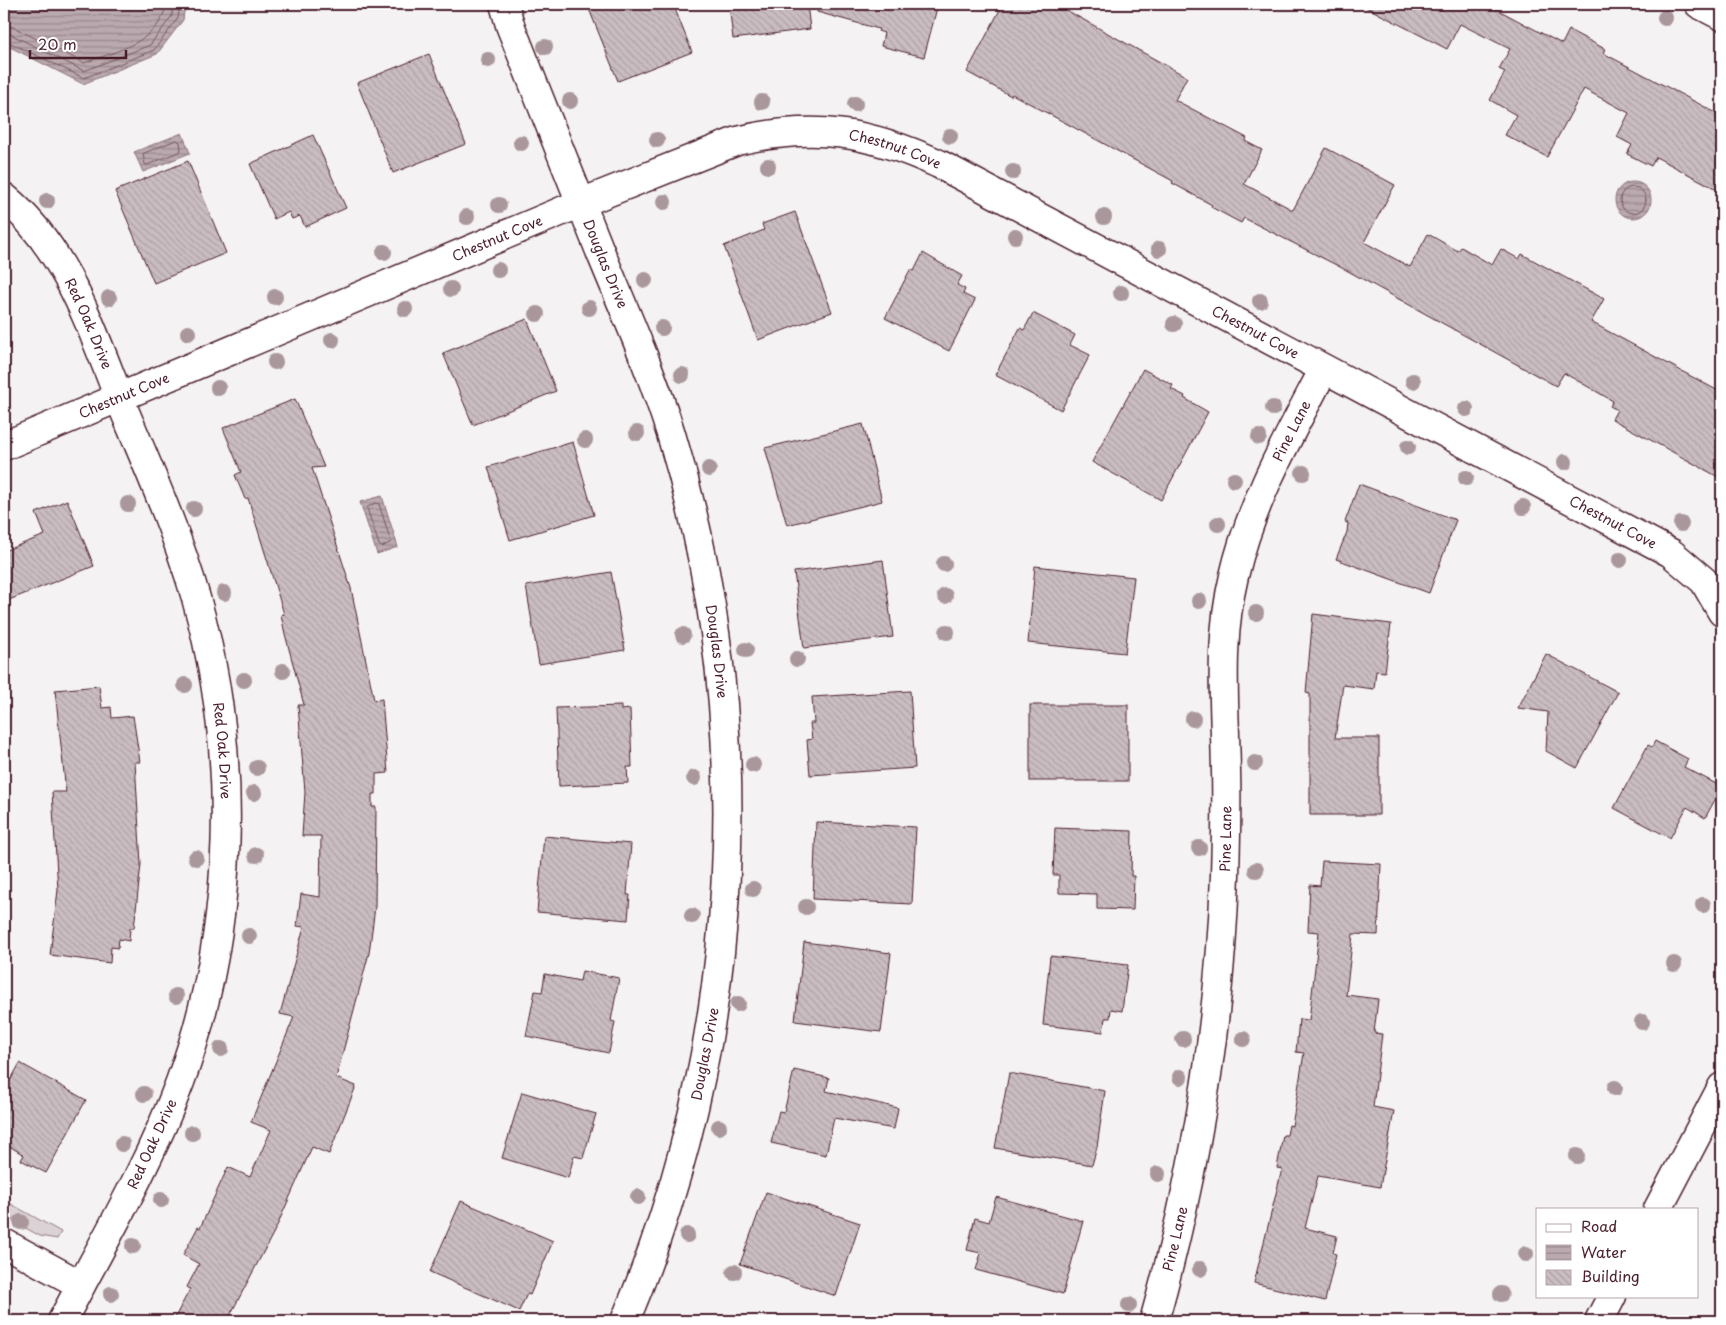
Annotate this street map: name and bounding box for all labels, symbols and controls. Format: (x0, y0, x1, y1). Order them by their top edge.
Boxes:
scale bar (30, 28, 126, 60)
text: 20 m (38, 32, 77, 55)
street label: Chestnut Cove (847, 124, 945, 174)
street label: Chestnut Cove (448, 210, 545, 266)
street label: Douglas Drive (578, 216, 634, 311)
street label: Red Oak Drive (60, 274, 118, 372)
street label: Chestnut Cove (1208, 300, 1303, 364)
street label: Chestnut Cove (75, 367, 172, 423)
street label: Pine Lane (1267, 396, 1316, 465)
street label: Chestnut Cove (1566, 490, 1661, 554)
street label: Douglas Drive (701, 603, 733, 699)
street label: Red Oak Drive (208, 701, 237, 799)
street label: Pine Lane (1214, 805, 1236, 872)
street label: Douglas Drive (685, 1006, 724, 1102)
street label: Red Oak Drive (121, 1095, 182, 1192)
street label: Pine Lane (1157, 1204, 1193, 1273)
legend (1536, 1208, 1698, 1298)
text: Road (1581, 1214, 1617, 1237)
text: Water (1581, 1240, 1626, 1263)
text: Building (1581, 1264, 1640, 1287)

